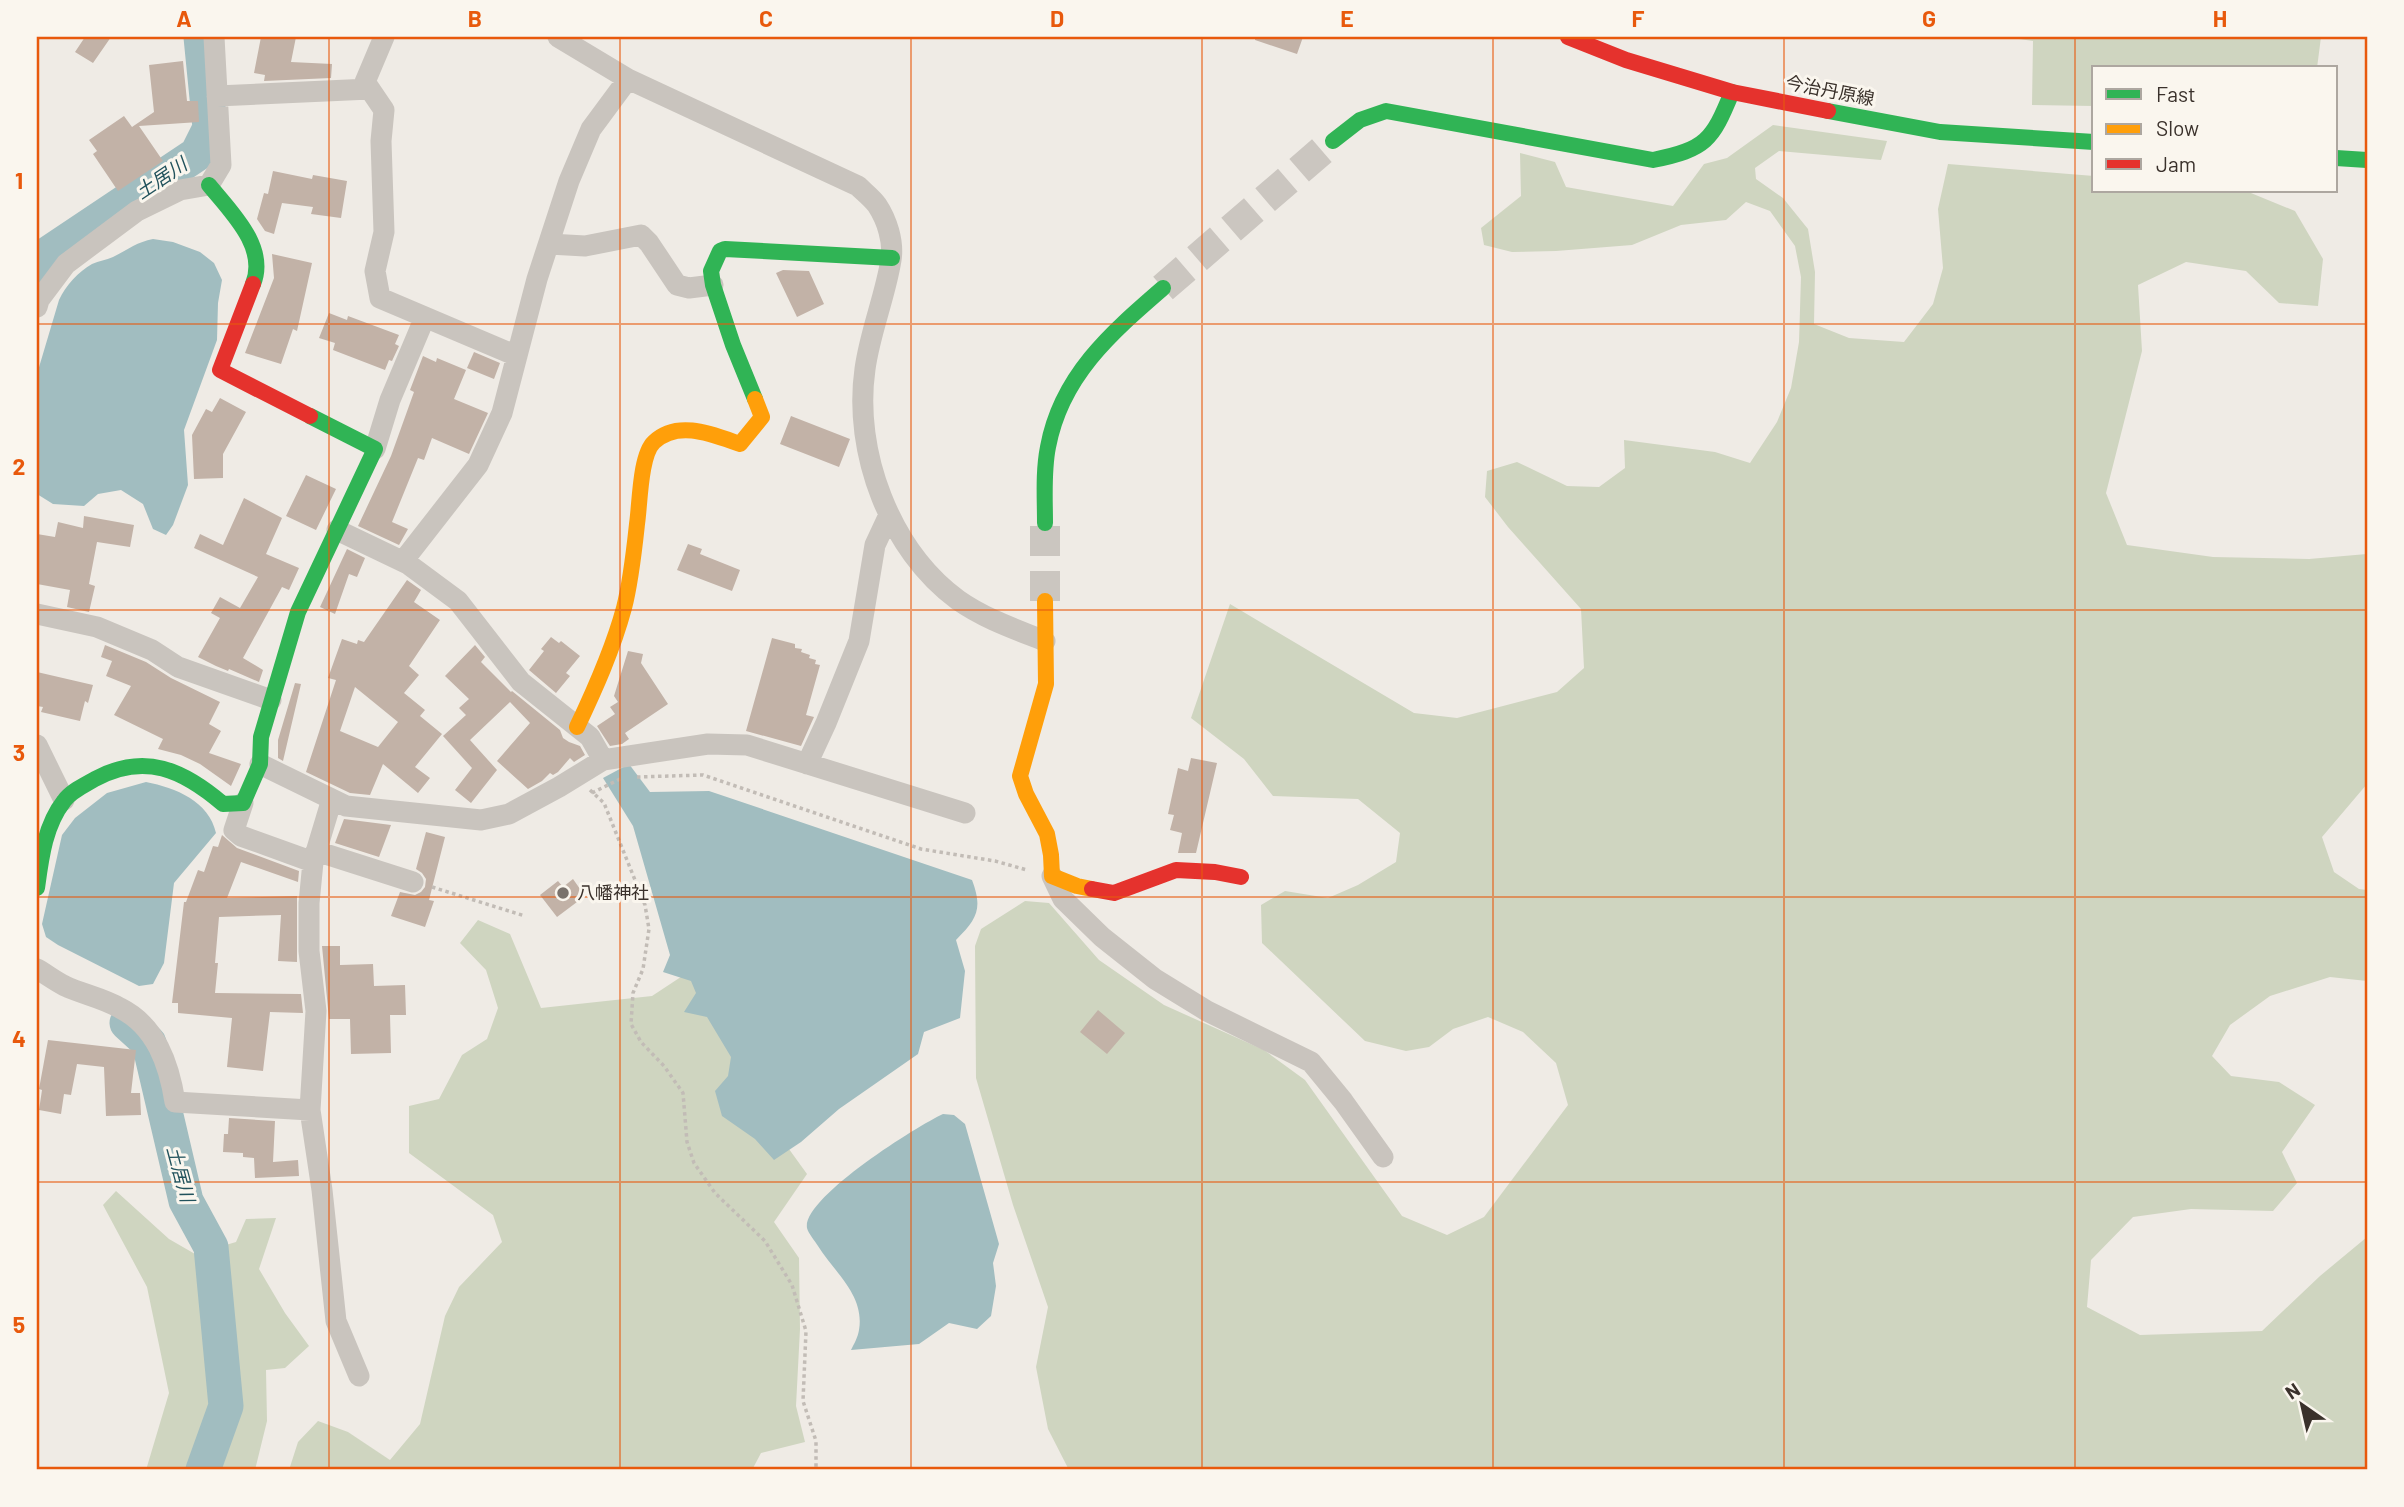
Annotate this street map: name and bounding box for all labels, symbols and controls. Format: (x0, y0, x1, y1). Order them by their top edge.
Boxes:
text: A (176, 4, 192, 32)
text: B (468, 4, 482, 32)
text: C (759, 4, 773, 32)
text: D (1050, 4, 1064, 32)
text: E (1340, 4, 1354, 32)
text: F (1632, 4, 1645, 32)
text: G (1922, 4, 1936, 32)
text: H (2213, 4, 2227, 32)
legend (2092, 66, 2338, 192)
street label: 今治丹原線 (1784, 71, 1876, 109)
text: Fast (2156, 81, 2196, 106)
text: Slow (2156, 115, 2199, 140)
water label: 土居川 (131, 151, 192, 203)
text: Jam (2156, 151, 2196, 176)
text: 1 (15, 166, 23, 194)
text: 2 (13, 452, 25, 480)
text: 3 (13, 738, 25, 766)
place label: 八幡神社 (577, 881, 649, 903)
marker: 八幡神社 (555, 885, 571, 901)
text: 4 (12, 1024, 26, 1052)
water label: 土居川 (163, 1143, 200, 1206)
text: 5 (13, 1310, 25, 1338)
north arrow (2268, 1370, 2338, 1440)
text: N (2281, 1377, 2304, 1404)

